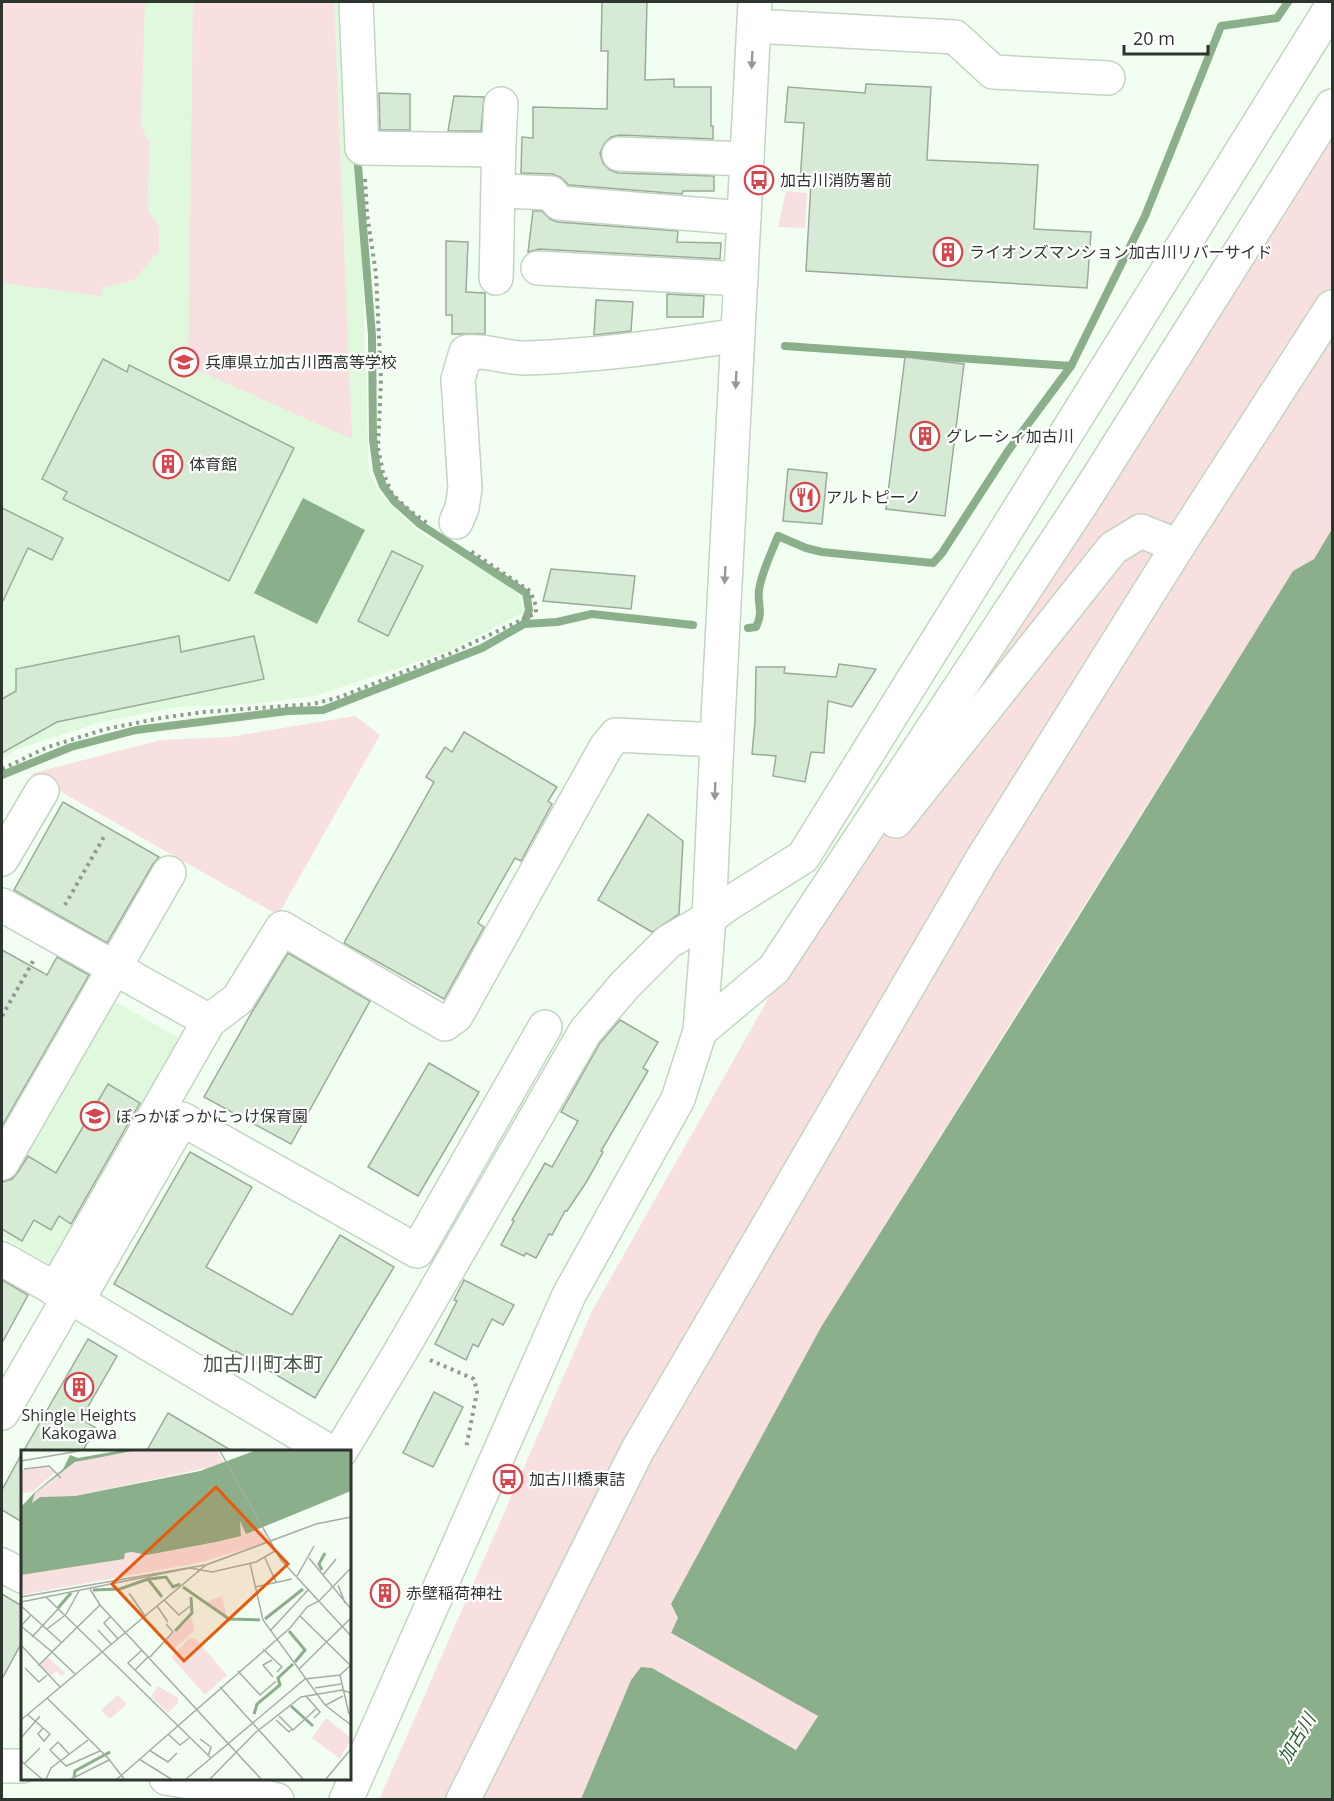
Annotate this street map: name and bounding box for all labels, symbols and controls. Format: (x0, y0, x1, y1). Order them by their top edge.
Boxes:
scale bar (1124, 18, 1208, 56)
text: 20 m (1133, 26, 1175, 50)
one-way arrow (748, 50, 757, 69)
bus stop icon: 加古川消防署前 (743, 164, 775, 196)
place label: 加古川消防署前 (780, 169, 892, 191)
building icon: ライオンズマンション加古川リバーサイド (932, 236, 964, 268)
place label: ライオンズマンション加古川リバーサイド (969, 241, 1272, 263)
school or university icon: 兵庫県立加古川西高等学校 (168, 346, 200, 378)
place label: 兵庫県立加古川西高等学校 (205, 351, 397, 373)
one-way arrow (731, 371, 740, 390)
building icon: グレーシィ加古川 (909, 420, 941, 452)
place label: グレーシィ加古川 (946, 425, 1074, 447)
building icon: 体育館 (152, 448, 184, 480)
place label: 体育館 (189, 453, 237, 475)
restaurant icon: アルトピーノ (789, 481, 821, 513)
place label: アルトピーノ (826, 486, 921, 508)
one-way arrow (721, 566, 730, 585)
one-way arrow (710, 781, 719, 800)
school or university icon: ぽっかぽっかにっけ保育園 (79, 1100, 111, 1132)
place label: ぽっかぽっかにっけ保育園 (116, 1105, 308, 1127)
district label: 加古川町本町 (203, 1350, 323, 1377)
building icon: Shingle Heights Kakogawa (63, 1371, 95, 1403)
place label: Shingle Heights Kakogawa (22, 1404, 136, 1444)
inset map (21, 1450, 351, 1780)
bus stop icon: 加古川橋東詰 (492, 1463, 524, 1495)
place label: 加古川橋東詰 (529, 1468, 625, 1490)
building icon: 赤壁稲荷神社 (369, 1577, 401, 1609)
place label: 赤壁稲荷神社 (406, 1582, 502, 1604)
water label: 加古川 (1272, 1707, 1321, 1767)

